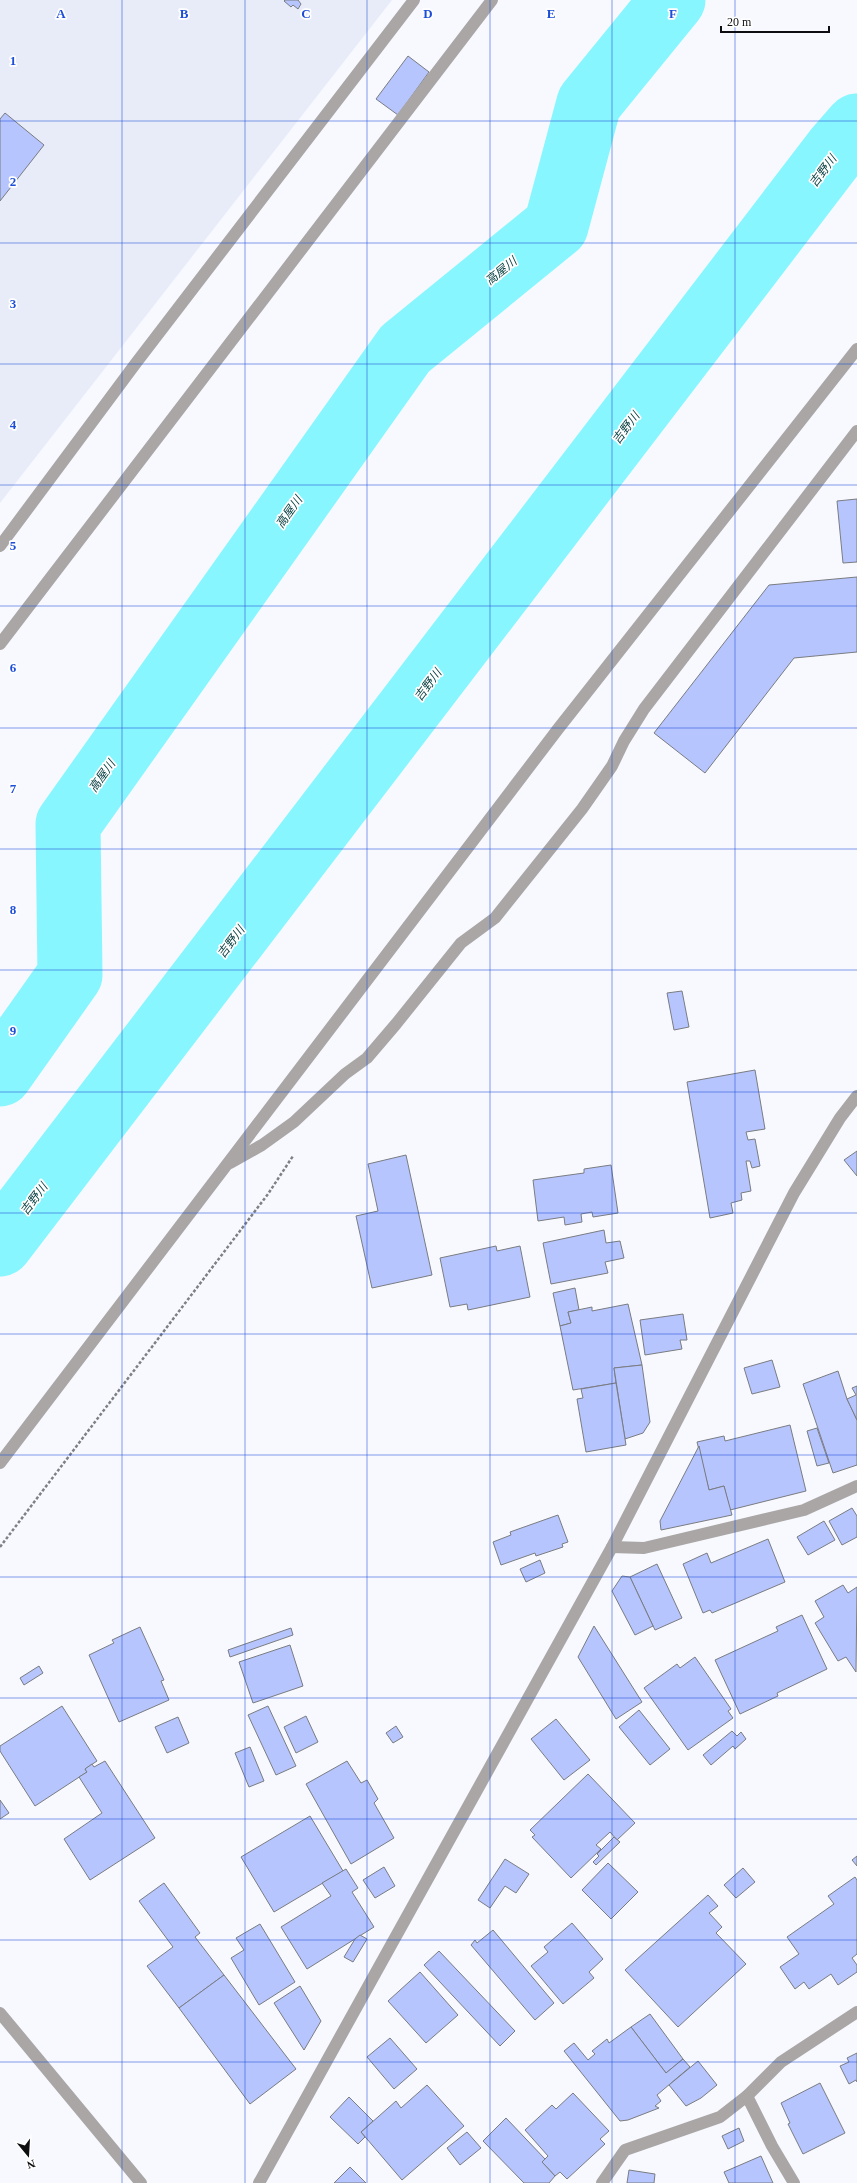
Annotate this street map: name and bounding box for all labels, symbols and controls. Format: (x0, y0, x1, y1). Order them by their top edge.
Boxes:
text: A (56, 6, 66, 21)
text: B (180, 6, 189, 21)
text: C (301, 6, 311, 21)
text: D (423, 6, 433, 21)
text: E (547, 6, 555, 21)
text: F (669, 6, 677, 21)
scale bar (721, 8, 829, 34)
text: 20 m (727, 15, 752, 29)
text: 1 (10, 53, 16, 68)
water label: 吉野川 (807, 151, 841, 190)
text: 2 (10, 174, 16, 189)
water label: 高屋川 (483, 253, 521, 288)
text: 3 (10, 296, 17, 311)
water label: 吉野川 (610, 408, 644, 447)
text: 4 (10, 417, 17, 432)
water label: 高屋川 (273, 492, 306, 531)
text: 5 (10, 538, 17, 553)
text: 6 (10, 660, 17, 675)
water label: 吉野川 (412, 665, 446, 704)
water label: 高屋川 (86, 756, 119, 795)
text: 7 (10, 781, 17, 796)
text: 8 (10, 902, 17, 917)
water label: 吉野川 (215, 922, 249, 961)
text: 9 (10, 1023, 17, 1038)
water label: 吉野川 (18, 1179, 52, 1218)
north arrow (8, 2135, 48, 2175)
text: N (25, 2158, 37, 2171)

